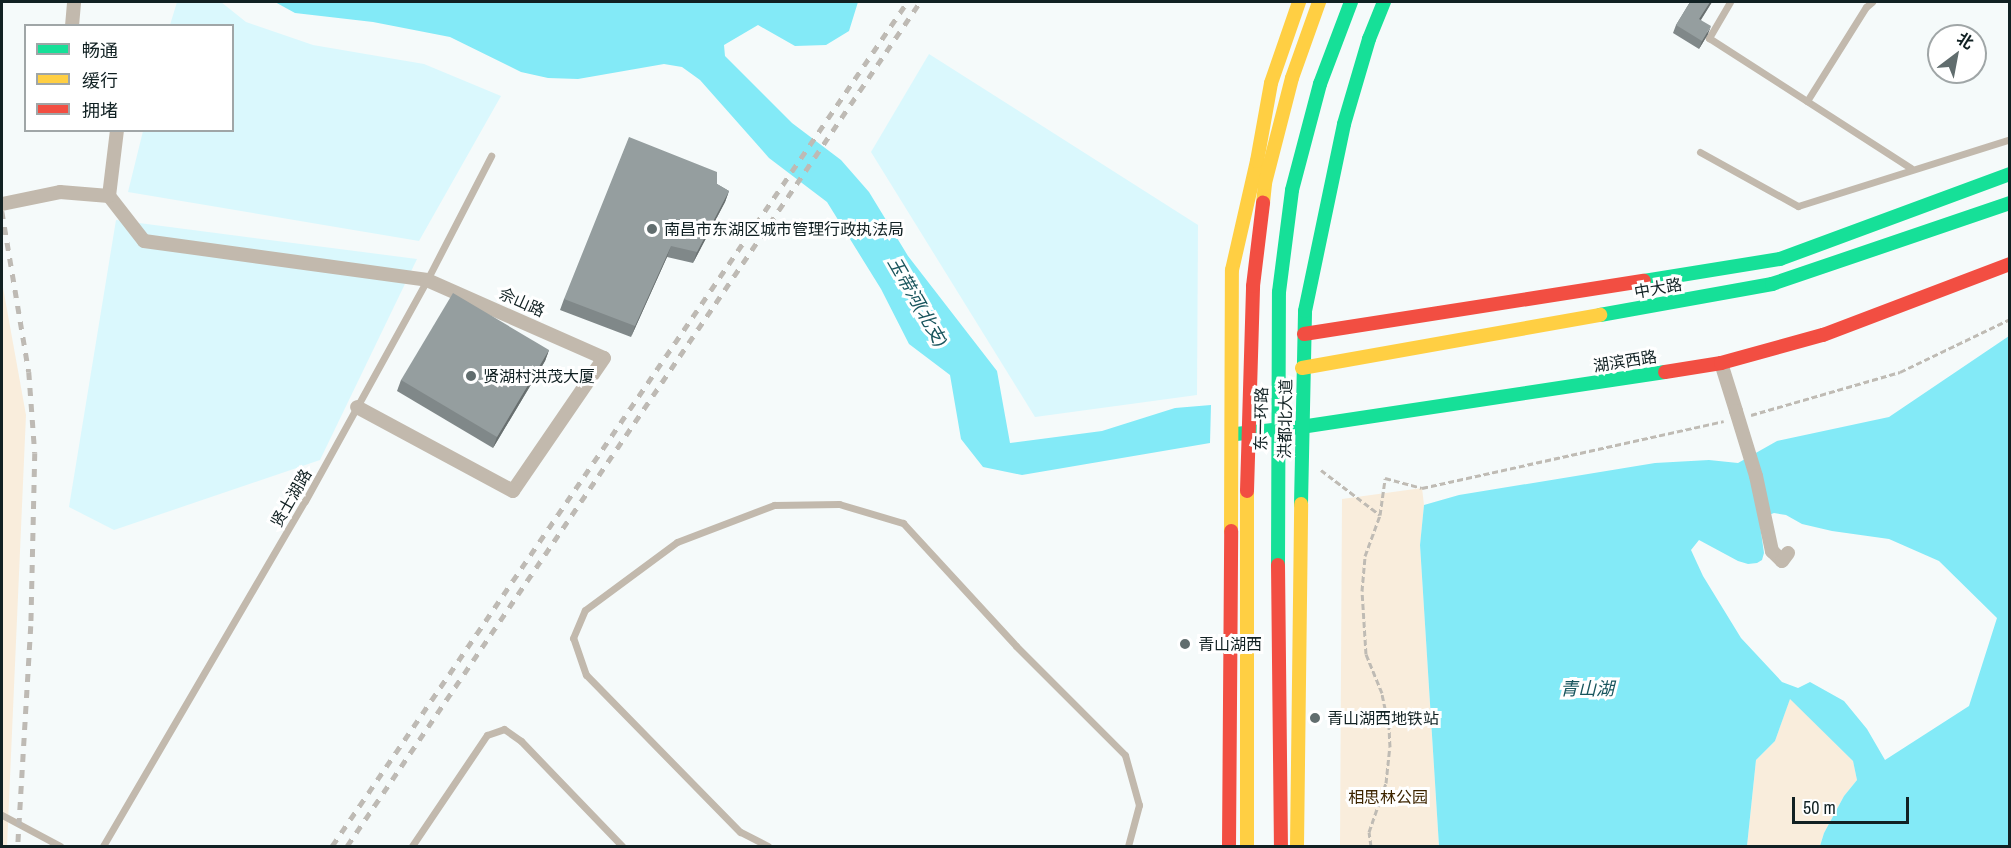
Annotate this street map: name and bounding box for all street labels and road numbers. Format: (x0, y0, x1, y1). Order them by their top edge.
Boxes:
street label: 中大路 (1633, 274, 1683, 302)
street label: 佘山路 (496, 283, 548, 321)
street label: 湖滨西路 (1592, 347, 1658, 375)
street label: 洪都北大道 (1275, 379, 1295, 459)
street label: 东一环路 (1251, 387, 1271, 451)
street label: 贤士湖路 (267, 465, 315, 531)

